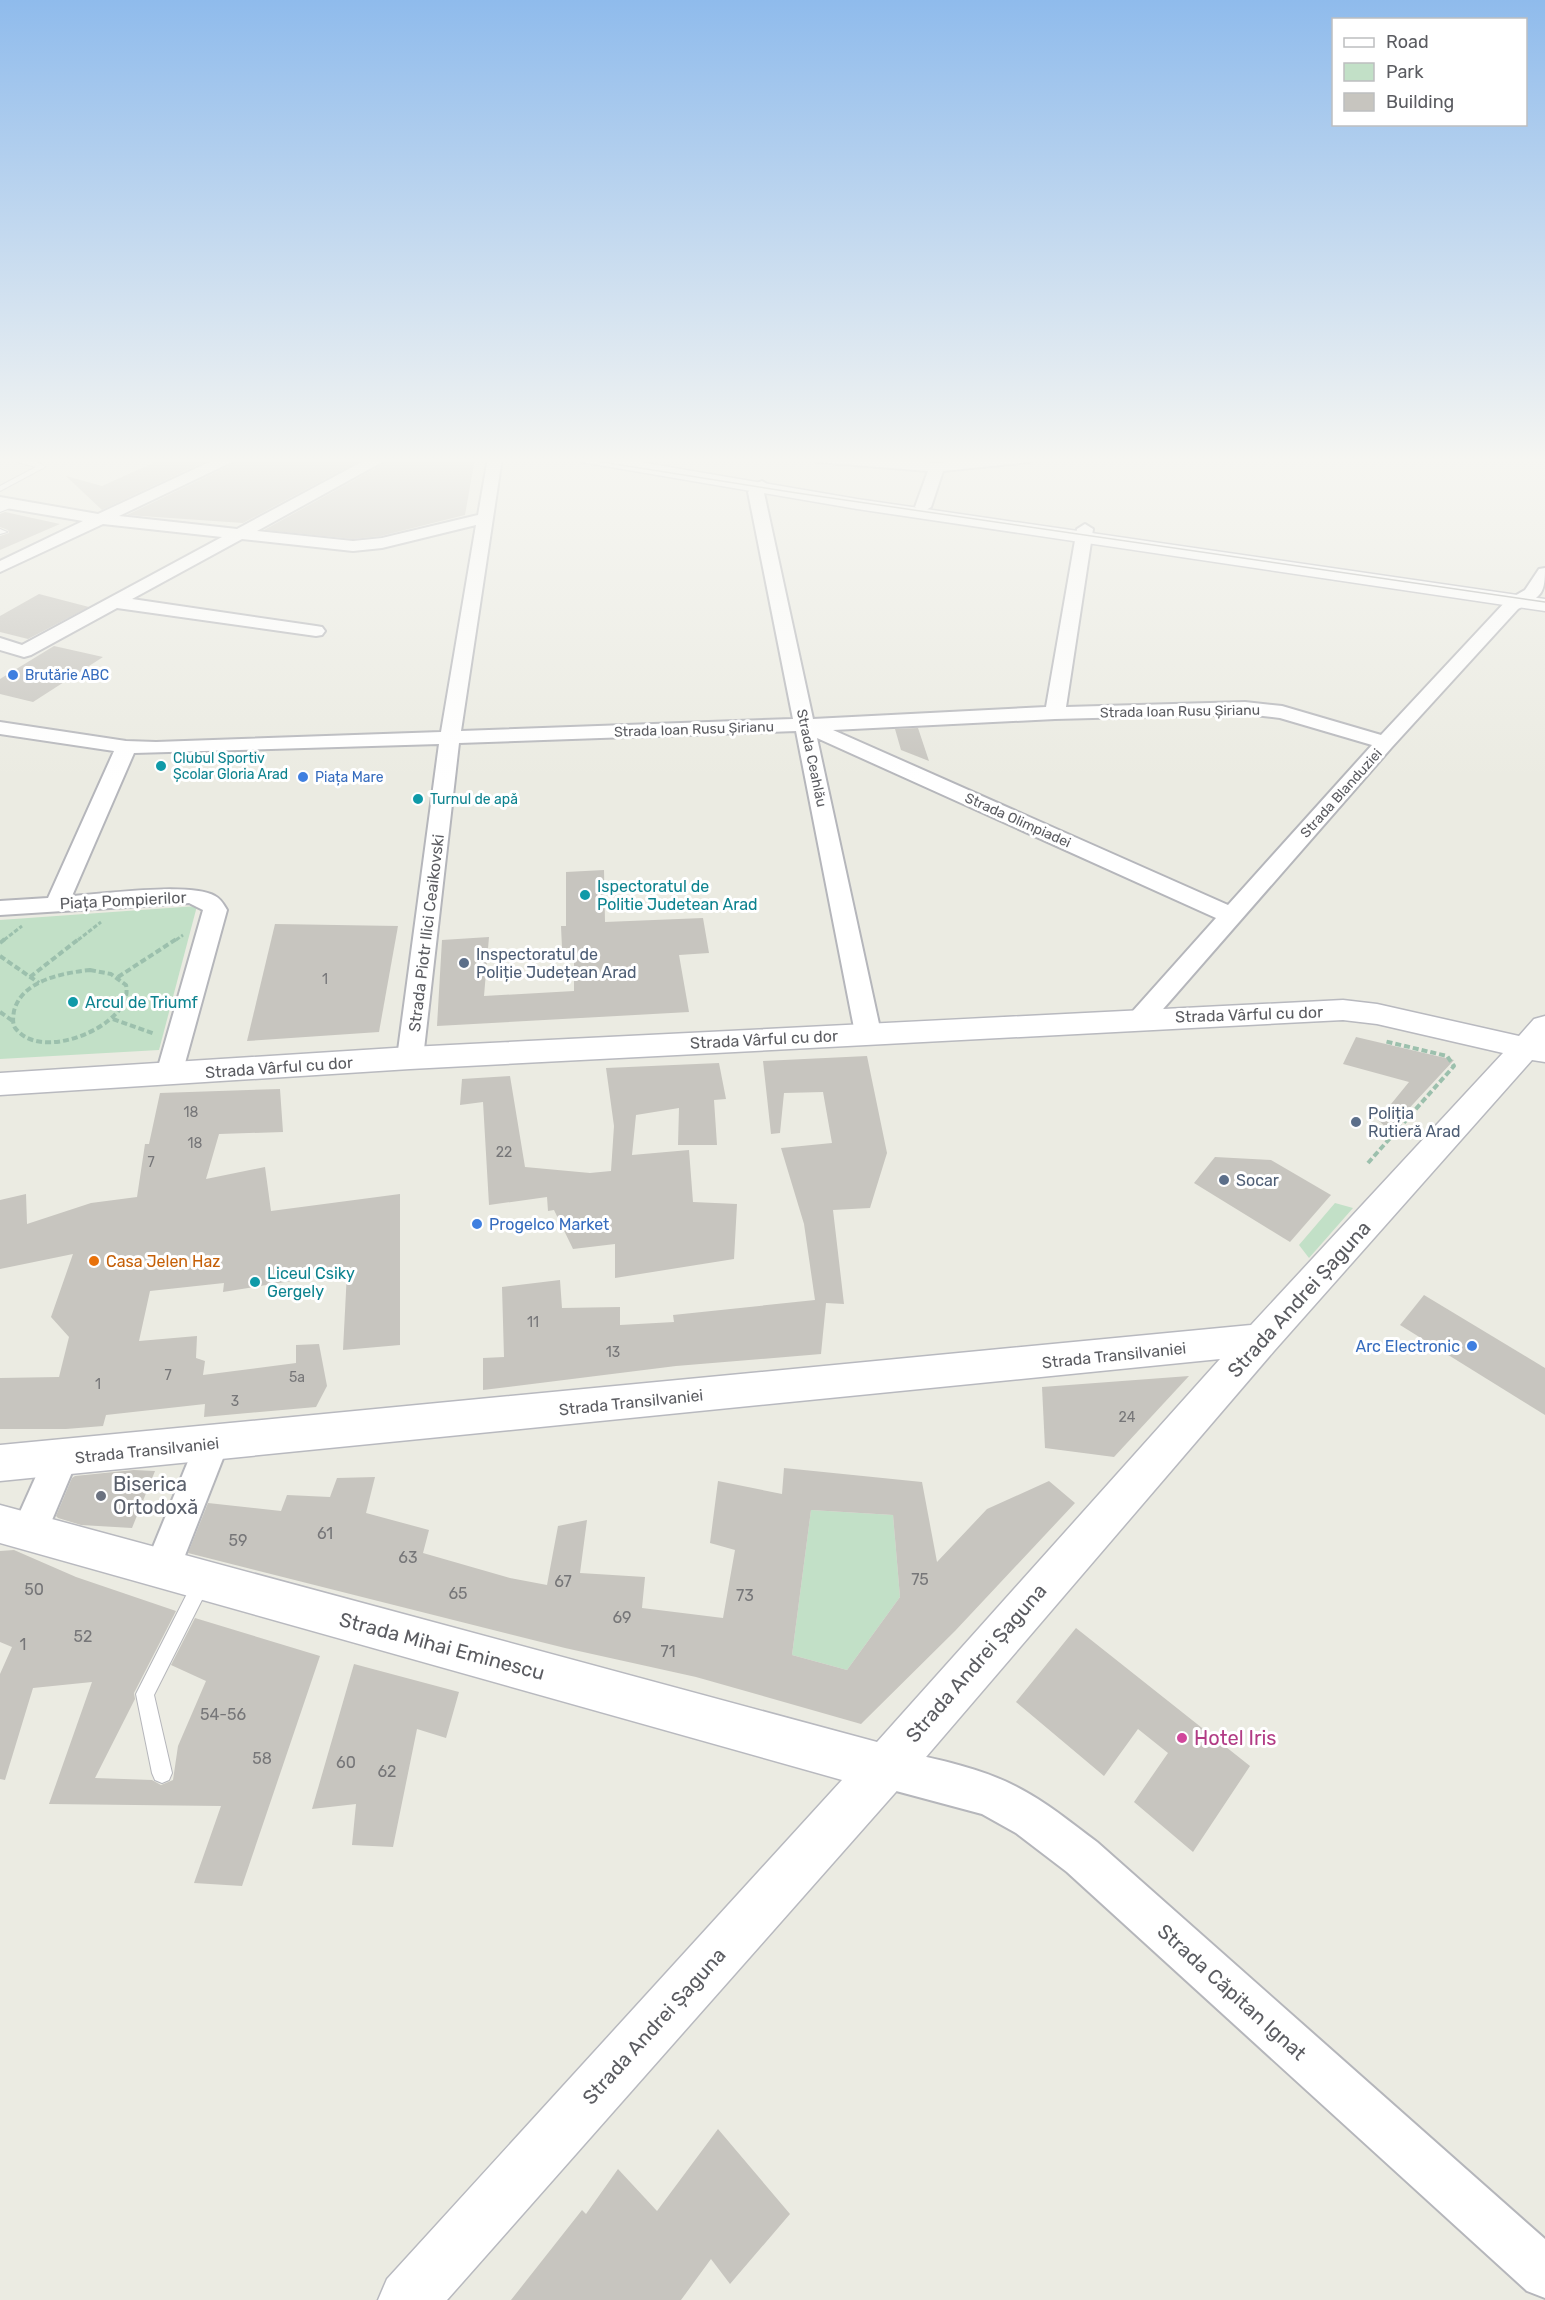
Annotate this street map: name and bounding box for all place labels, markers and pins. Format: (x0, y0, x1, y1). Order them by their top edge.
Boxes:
place label: Brutărie ABC (25, 667, 109, 684)
marker: Brutărie ABC (6, 668, 20, 682)
place label: Clubul Sportiv Școlar Gloria Arad (173, 750, 288, 783)
marker: Clubul Sportiv Școlar Gloria Arad (154, 759, 168, 773)
place label: Piața Mare (315, 769, 384, 786)
marker: Piața Mare (296, 770, 310, 784)
place label: Turnul de apă (430, 791, 518, 808)
marker: Turnul de apă (411, 792, 425, 806)
place label: Ispectoratul de Politie Judetean Arad (597, 877, 758, 914)
marker: Ispectoratul de Politie Judetean Arad (578, 888, 592, 902)
place label: Inspectoratul de Poliție Județean Arad (476, 945, 637, 982)
marker: Inspectoratul de Poliție Județean Arad (457, 956, 471, 970)
place label: Arcul de Triumf (85, 993, 199, 1012)
marker: Arcul de Triumf (66, 995, 80, 1009)
place label: Poliția Rutieră Arad (1368, 1104, 1461, 1141)
marker: Poliția Rutieră Arad (1349, 1115, 1363, 1129)
place label: Socar (1236, 1171, 1279, 1190)
marker: Socar (1217, 1173, 1231, 1187)
place label: Progelco Market (489, 1215, 609, 1234)
marker: Progelco Market (470, 1217, 484, 1231)
place label: Casa Jelen Haz (106, 1252, 220, 1271)
marker: Casa Jelen Haz (87, 1254, 101, 1268)
place label: Liceul Csiky Gergely (267, 1264, 355, 1301)
marker: Liceul Csiky Gergely (248, 1275, 262, 1289)
place label: Arc Electronic (1355, 1337, 1460, 1356)
marker: Arc Electronic (1465, 1339, 1479, 1353)
place label: Biserica Ortodoxă (113, 1472, 198, 1519)
marker: Biserica Ortodoxă (94, 1489, 108, 1503)
place label: Hotel Iris (1194, 1726, 1277, 1750)
marker: Hotel Iris (1175, 1731, 1189, 1745)

